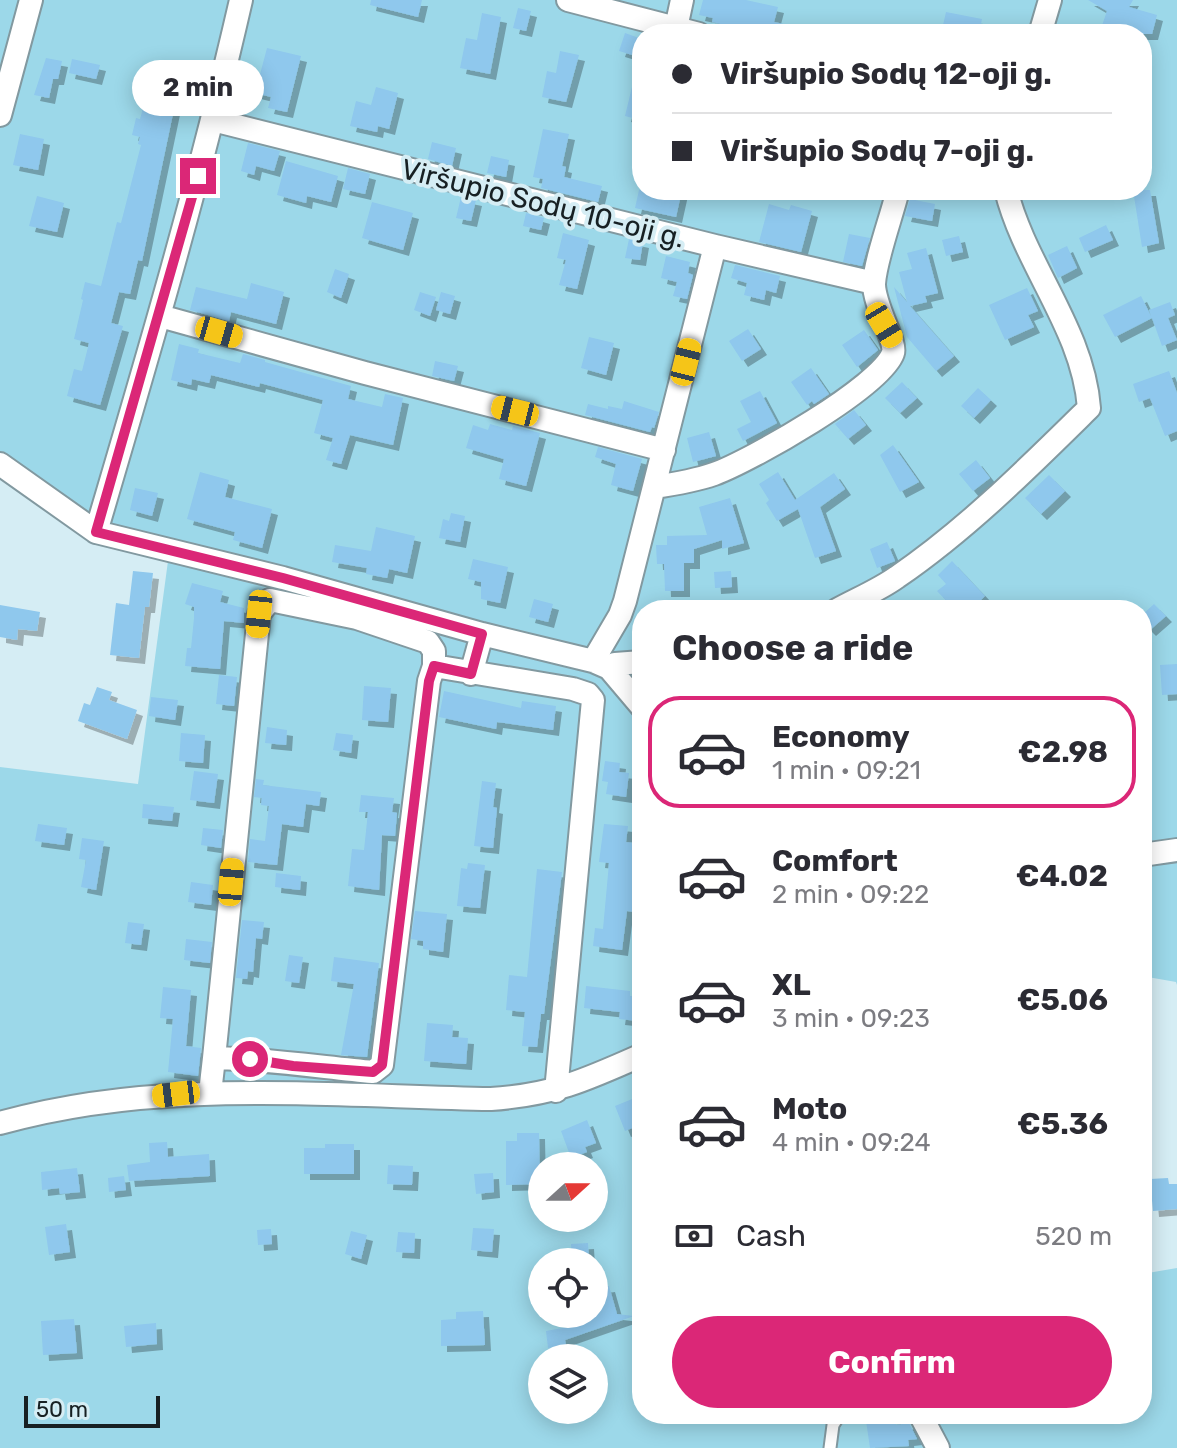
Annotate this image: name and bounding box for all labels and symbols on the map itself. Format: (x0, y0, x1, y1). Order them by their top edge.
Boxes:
callout: 2 min (132, 60, 264, 116)
street label: Viršupio Sodų 10-oji g. (398, 152, 688, 255)
route end (180, 158, 216, 194)
car (861, 298, 907, 352)
car (193, 314, 245, 350)
car (669, 336, 703, 388)
car (489, 394, 541, 428)
car (245, 589, 273, 639)
car (217, 857, 245, 907)
route start (232, 1041, 268, 1077)
car (151, 1079, 201, 1109)
north arrow (528, 1152, 608, 1232)
scale bar (24, 1392, 160, 1428)

